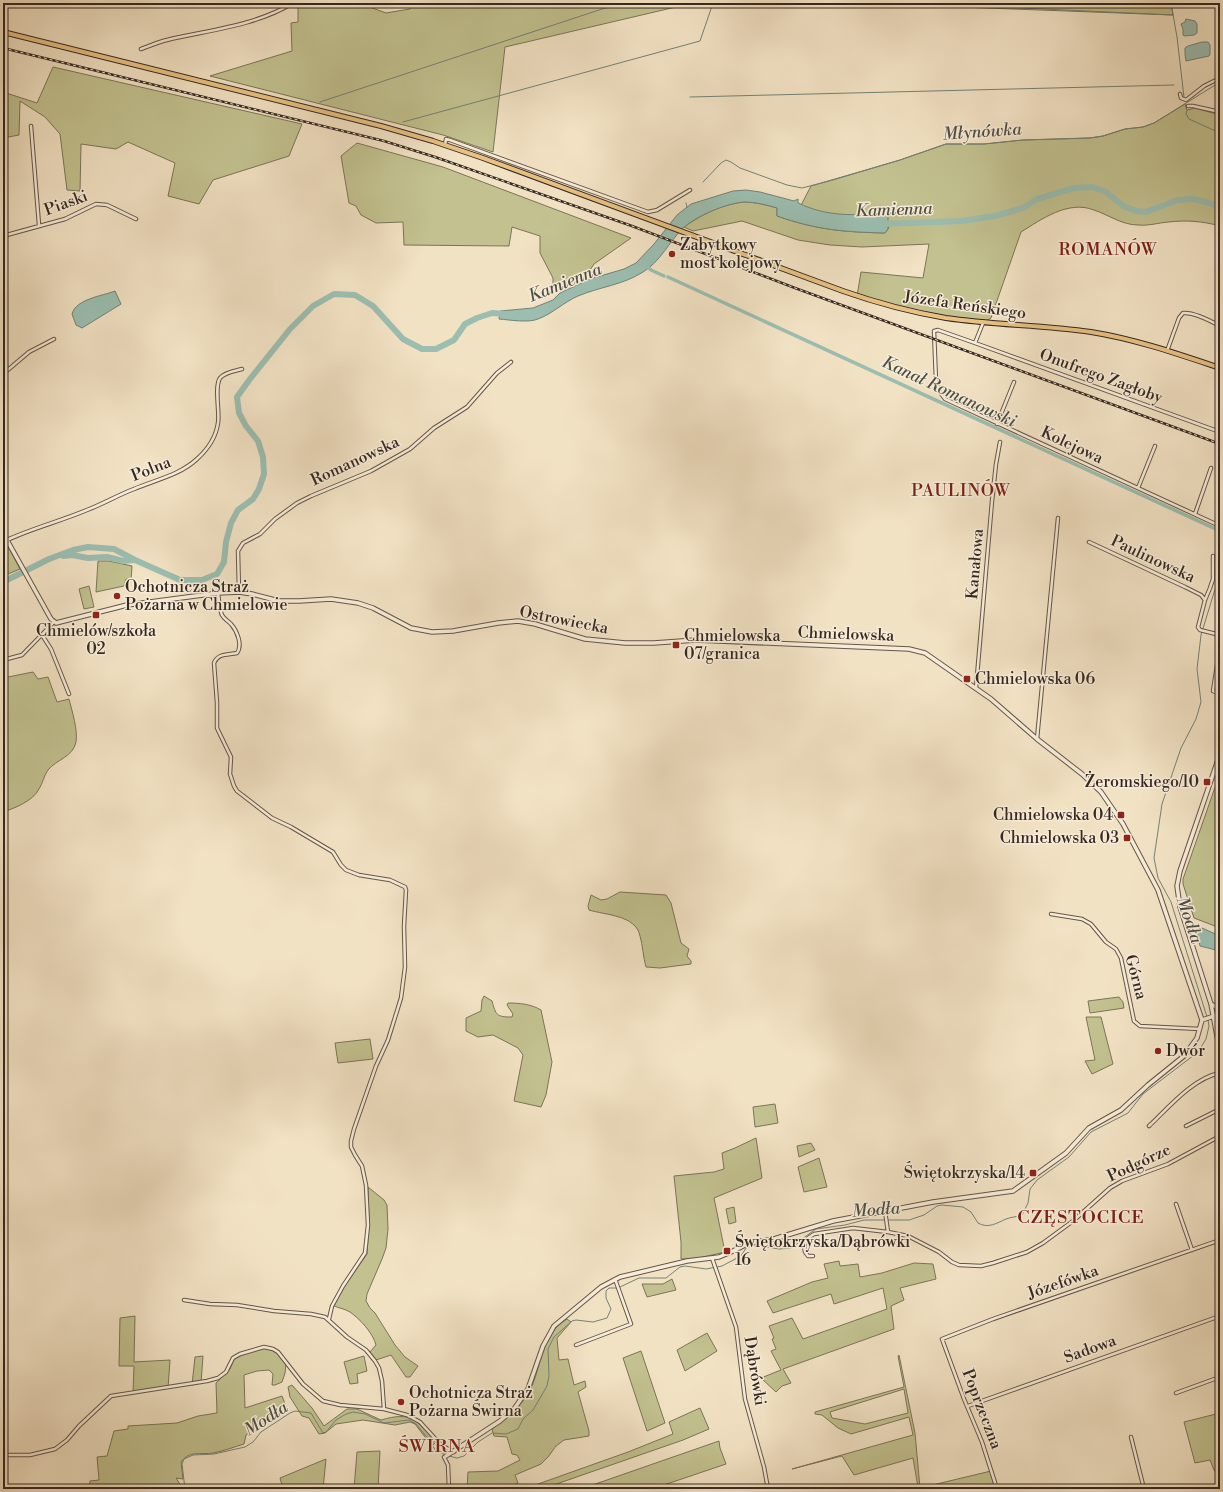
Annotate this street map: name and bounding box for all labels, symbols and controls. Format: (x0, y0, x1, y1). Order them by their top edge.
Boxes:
water label: Młynówka (942, 118, 1023, 146)
street label: Piaski (41, 186, 91, 220)
water label: Kamienna (855, 198, 934, 222)
place label: Zabytkowy most kolejowy (680, 235, 782, 273)
district label: ROMANÓW (1059, 238, 1157, 261)
marker: Zabytkowy most kolejowy (667, 249, 677, 259)
water label: Kamienna (525, 258, 605, 308)
street label: Józefa Reńskiego (902, 286, 1027, 323)
street label: Onufrego Zagłoby (1037, 344, 1166, 408)
water label: Kanał Romanowski (878, 351, 1020, 433)
street label: Kolejowa (1038, 422, 1107, 469)
street label: Romanowska (307, 431, 403, 490)
street label: Polna (128, 452, 175, 486)
district label: PAULINÓW (911, 479, 1011, 502)
street label: Kanałowa (962, 527, 988, 600)
street label: Paulinowska (1108, 531, 1199, 588)
place label: Ochotnicza Straż Pożarna w Chmielowie (125, 577, 288, 615)
marker: Ochotnicza Straż Pożarna w Chmielowie (112, 591, 122, 601)
street label: Ostrowiecka (518, 602, 611, 639)
marker: Chmielów/szkoła 02 (91, 610, 101, 620)
place label: Chmielów/szkoła 02 (36, 621, 157, 659)
street label: Chmielowska (797, 622, 896, 646)
place label: Chmielowska 07/granica (684, 626, 781, 664)
marker: Chmielowska 07/granica (671, 640, 681, 650)
place label: Chmielowska 06 (975, 669, 1095, 689)
marker: Chmielowska 06 (962, 674, 972, 684)
place label: Żeromskiego/10 (1085, 770, 1199, 792)
marker: Żeromskiego/10 (1202, 777, 1212, 787)
place label: Chmielowska 04 (993, 805, 1113, 825)
marker: Chmielowska 04 (1116, 810, 1126, 820)
place label: Chmielowska 03 (1000, 828, 1119, 848)
marker: Chmielowska 03 (1122, 833, 1132, 843)
water label: Modła (1171, 894, 1207, 947)
street label: Górna (1120, 952, 1152, 1002)
place label: Dwór (1166, 1041, 1205, 1061)
marker: Dwór (1153, 1046, 1163, 1056)
street label: Podgórze (1104, 1140, 1174, 1186)
place label: Świętokrzyska/14 (904, 1161, 1025, 1183)
marker: Świętokrzyska/14 (1028, 1168, 1038, 1178)
water label: Modła (851, 1197, 901, 1223)
district label: CZĘSTOCICE (1017, 1206, 1145, 1229)
place label: Świętokrzyska/Dąbrówki 16 (735, 1230, 910, 1270)
marker: Świętokrzyska/Dąbrówki 16 (722, 1246, 732, 1256)
street label: Józefówka (1024, 1260, 1102, 1304)
street label: Sadowa (1061, 1330, 1120, 1368)
street label: Dąbrówki (740, 1335, 770, 1407)
street label: Poprzeczna (958, 1366, 1007, 1453)
place label: Ochotnicza Straż Pożarna Świrna (409, 1383, 533, 1421)
water label: Modła (240, 1396, 293, 1441)
marker: Ochotnicza Straż Pożarna Świrna (396, 1397, 406, 1407)
district label: ŚWIRNA (398, 1435, 476, 1458)

